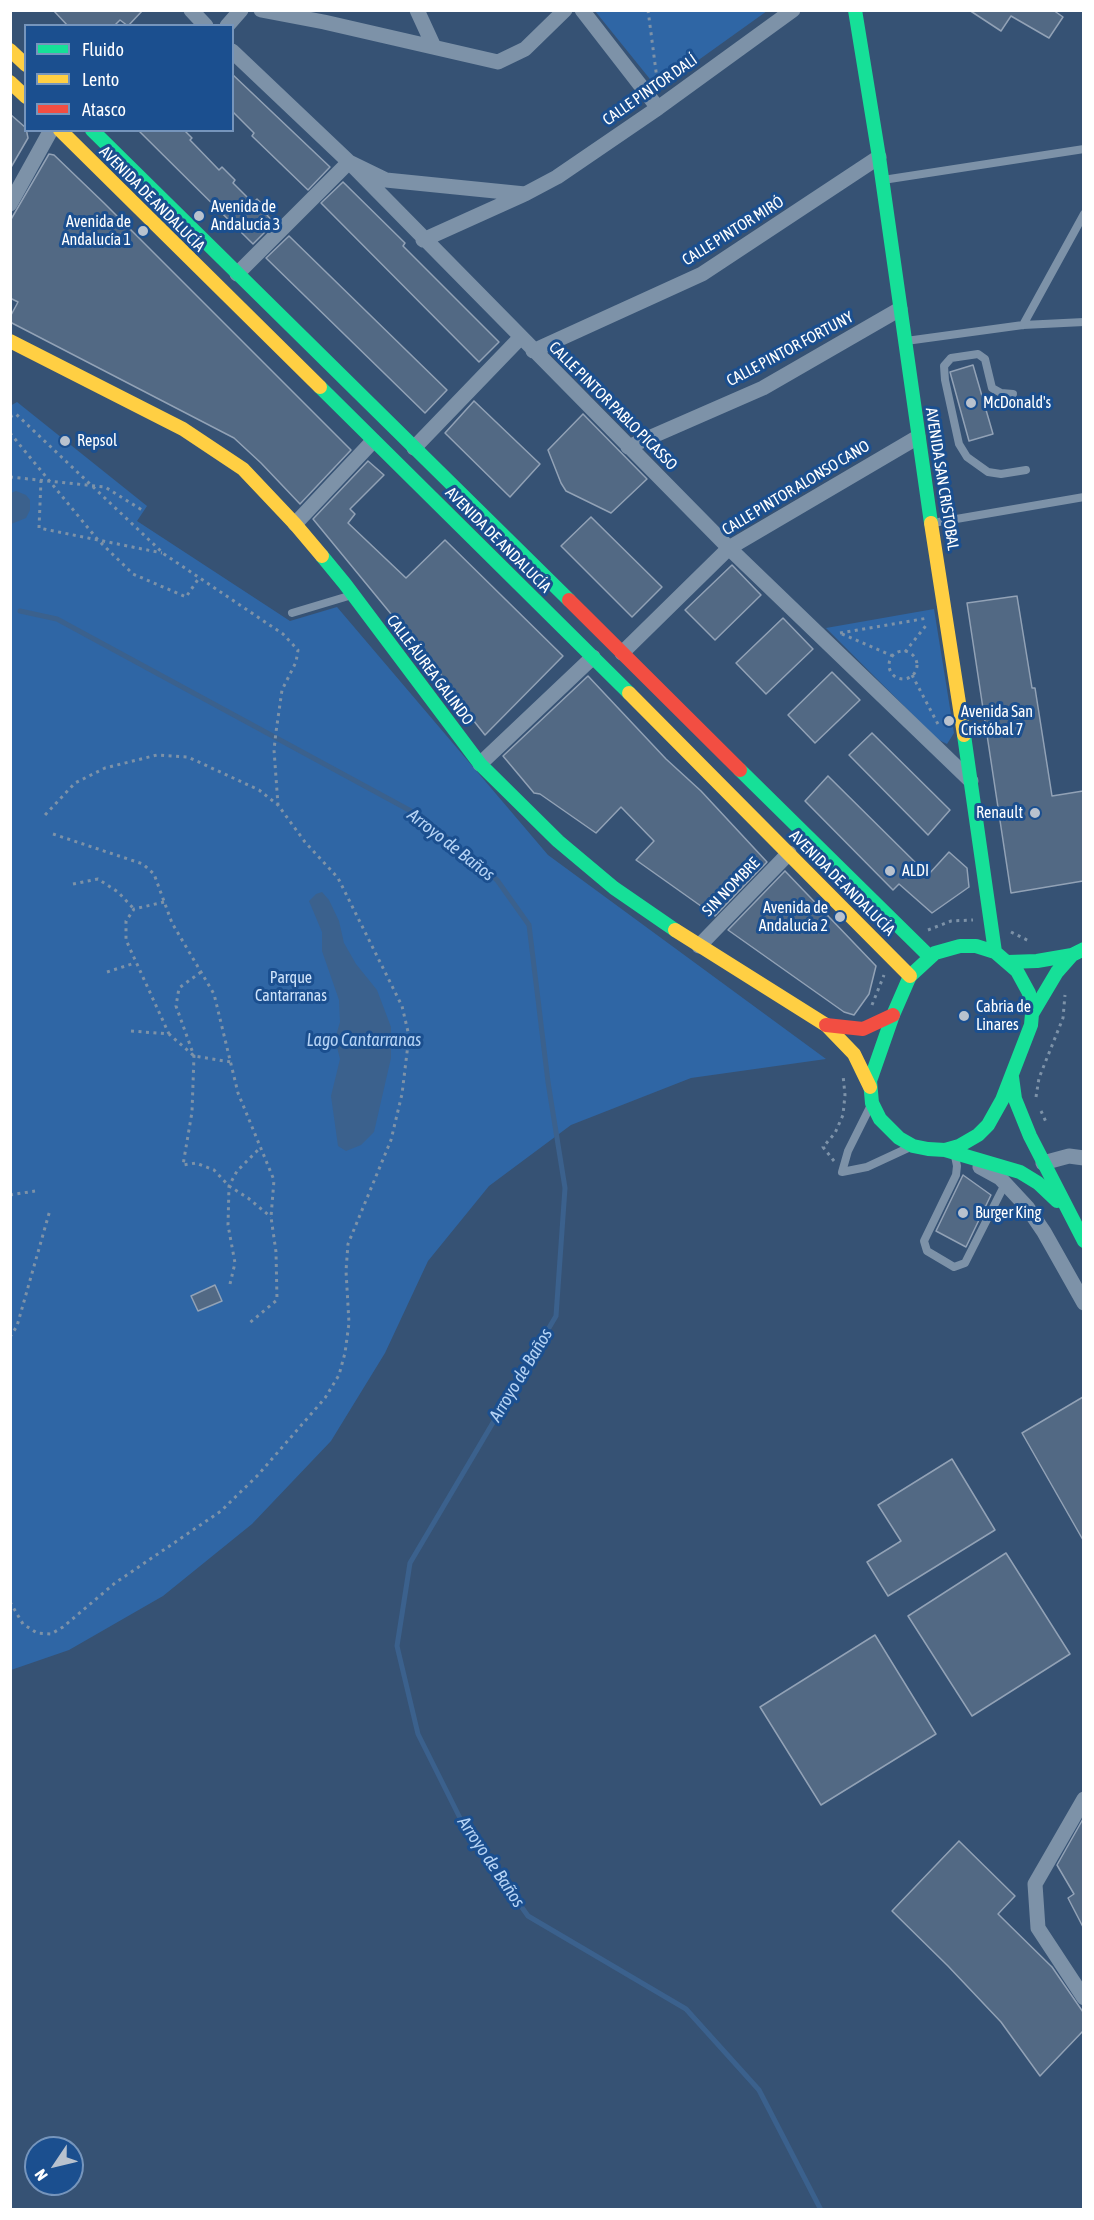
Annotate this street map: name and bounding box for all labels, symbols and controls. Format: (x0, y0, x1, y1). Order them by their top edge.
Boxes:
legend (24, 24, 234, 132)
text: Fluido (82, 39, 124, 60)
street label: CALLE PINTOR DALÍ (599, 50, 701, 130)
text: Lento (82, 69, 119, 90)
text: Atasco (82, 99, 126, 120)
street label: AVENIDA DE ANDALUCÍA (95, 142, 209, 256)
street label: CALLE PINTOR MIRÓ (679, 192, 787, 270)
place label: Avenida de Andalucía 3 (211, 197, 280, 235)
marker: Avenida de Andalucía 3 (192, 209, 206, 223)
place label: Avenida de Andalucía 1 (62, 212, 131, 250)
marker: Avenida de Andalucía 1 (136, 224, 150, 238)
street label: CALLE PINTOR FORTUNY (723, 307, 857, 391)
street label: CALLE PINTOR PABLO PICASSO (545, 338, 681, 474)
place label: McDonald's (983, 393, 1051, 413)
marker: McDonald's (964, 396, 978, 410)
street label: AVENIDA SAN CRISTOBAL (921, 406, 963, 552)
place label: Repsol (77, 431, 117, 451)
marker: Repsol (58, 434, 72, 448)
street label: CALLE PINTOR ALONSO CANO (719, 436, 873, 540)
street label: AVENIDA DE ANDALUCÍA (441, 483, 555, 597)
street label: CALLE ÁUREA GALINDO (382, 611, 478, 729)
place label: Avenida San Cristóbal 7 (961, 702, 1033, 740)
marker: Avenida San Cristóbal 7 (942, 714, 956, 728)
place label: Renault (976, 803, 1023, 823)
water label: Arroyo de Baños (403, 804, 499, 886)
marker: Renault (1028, 806, 1042, 820)
street label: AVENIDA DE ANDALUCÍA (785, 826, 899, 940)
street label: SIN NOMBRE (698, 854, 764, 920)
place label: ALDI (902, 861, 929, 881)
marker: ALDI (883, 864, 897, 878)
place label: Avenida de Andalucía 2 (759, 898, 828, 936)
marker: Avenida de Andalucía 2 (833, 910, 847, 924)
park label: Parque Cantarranas (255, 968, 327, 1006)
place label: Cabria de Linares (976, 997, 1031, 1035)
marker: Cabria de Linares (957, 1009, 971, 1023)
water label: Lago Cantarranas (307, 1029, 421, 1051)
place label: Burger King (975, 1203, 1041, 1223)
marker: Burger King (956, 1206, 970, 1220)
water label: Arroyo de Baños (485, 1324, 557, 1426)
water label: Arroyo de Baños (453, 1812, 529, 1912)
north arrow (24, 2136, 84, 2196)
text: N (31, 2166, 51, 2184)

